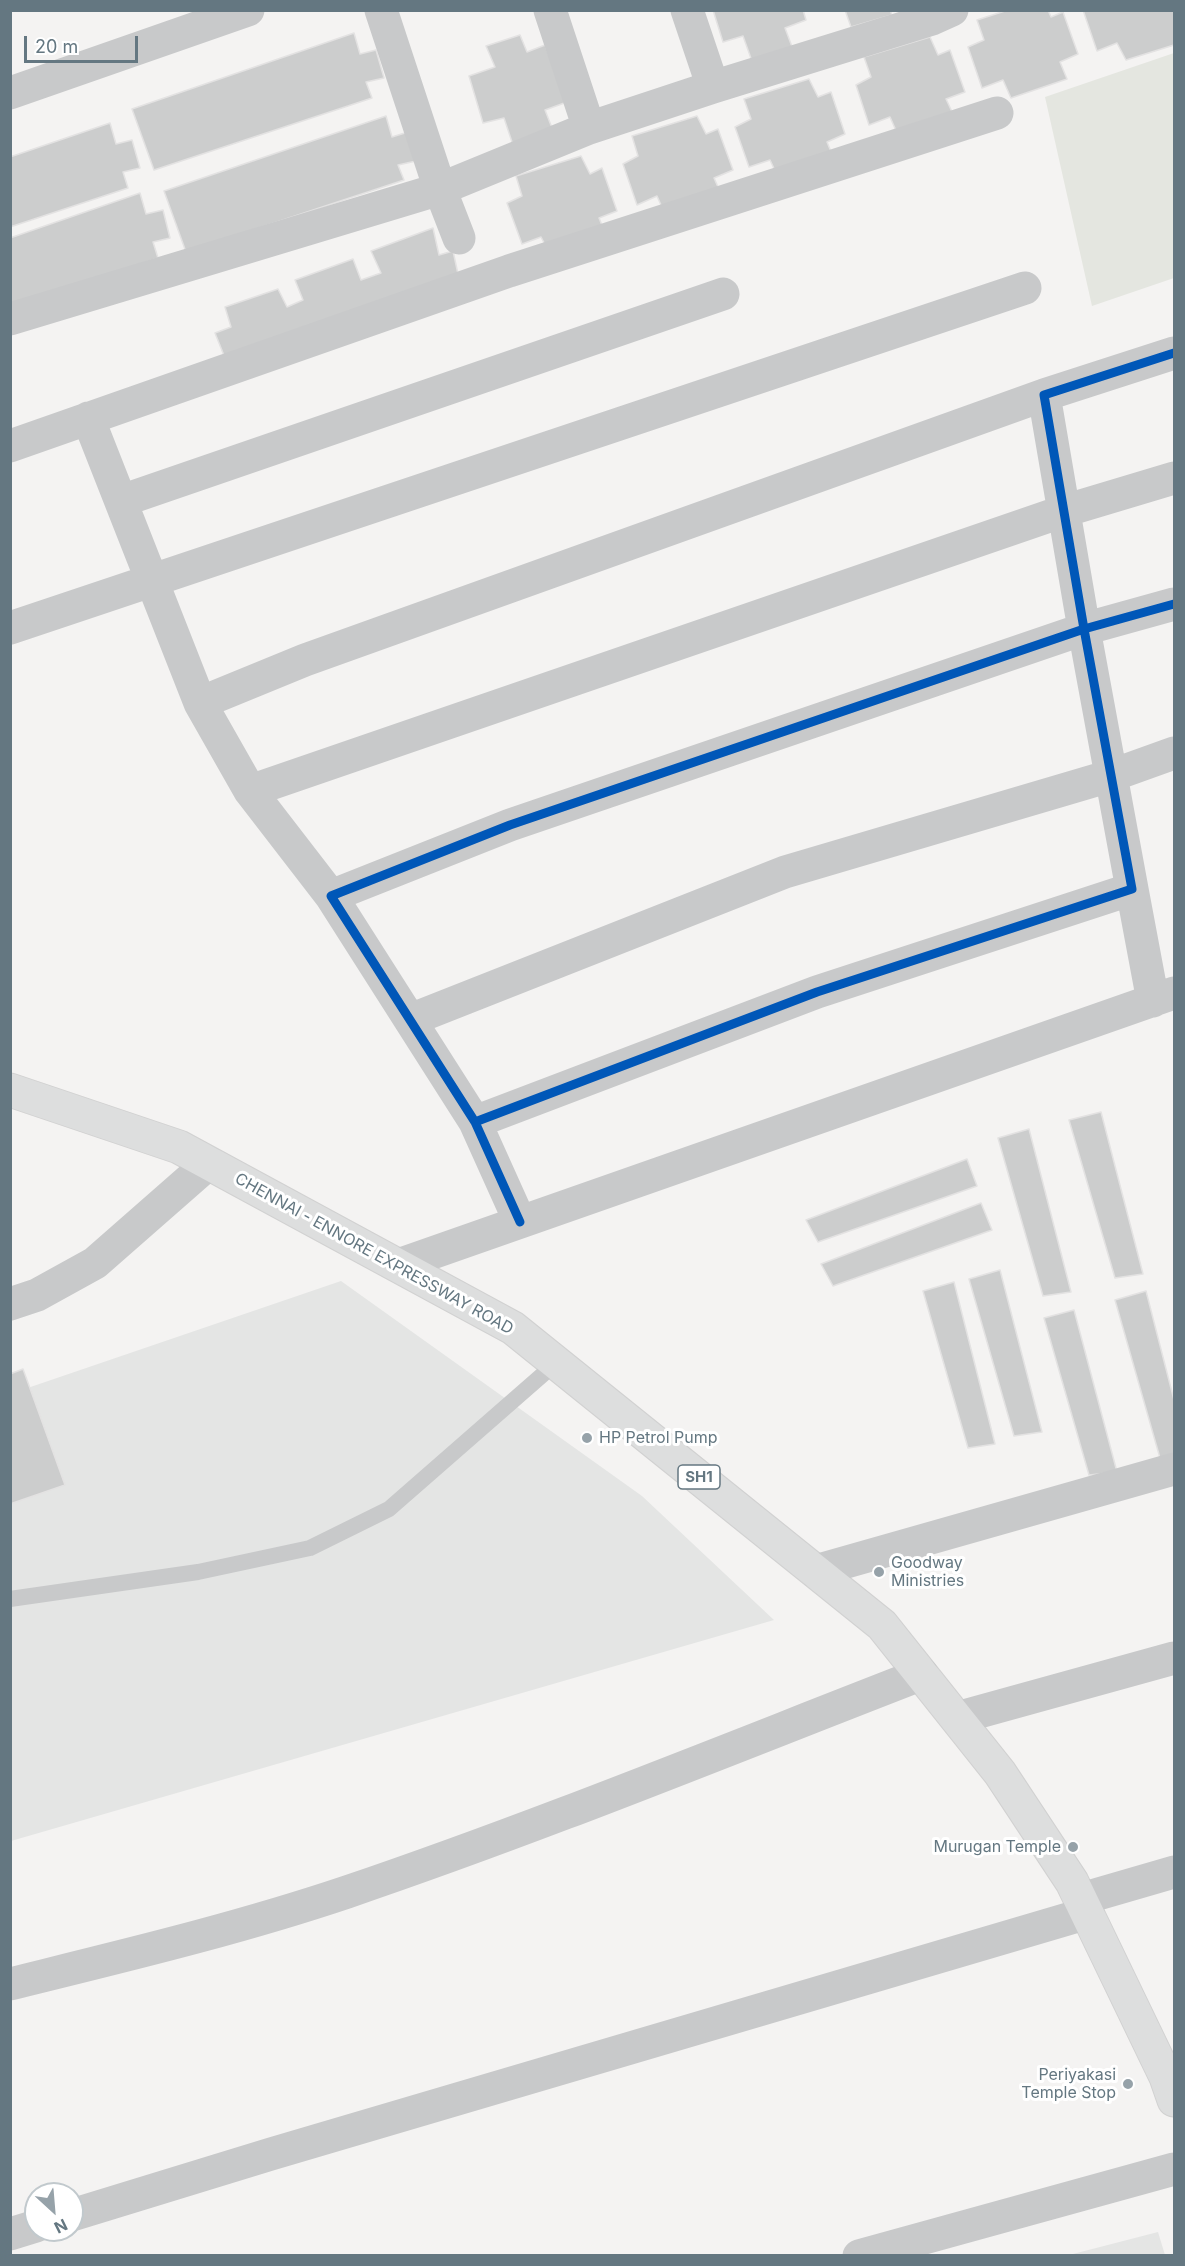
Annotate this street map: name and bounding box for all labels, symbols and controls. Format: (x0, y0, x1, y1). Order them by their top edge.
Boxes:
scale bar (27, 24, 141, 62)
text: 20 m (35, 36, 78, 57)
street label: CHENNAI - ENNORE EXPRESSWAY ROAD (231, 1169, 517, 1339)
place label: HP Petrol Pump (599, 1428, 718, 1448)
marker: HP Petrol Pump (580, 1431, 594, 1445)
road number: SH1 (678, 1465, 720, 1489)
place label: Goodway Ministries (891, 1553, 964, 1591)
marker: Goodway Ministries (872, 1565, 886, 1579)
place label: Murugan Temple (933, 1837, 1061, 1857)
marker: Murugan Temple (1066, 1840, 1080, 1854)
place label: Periyakasi Temple Stop (1021, 2065, 1116, 2103)
marker: Periyakasi Temple Stop (1121, 2077, 1135, 2091)
north arrow (24, 2182, 84, 2242)
text: N (51, 2215, 71, 2238)

